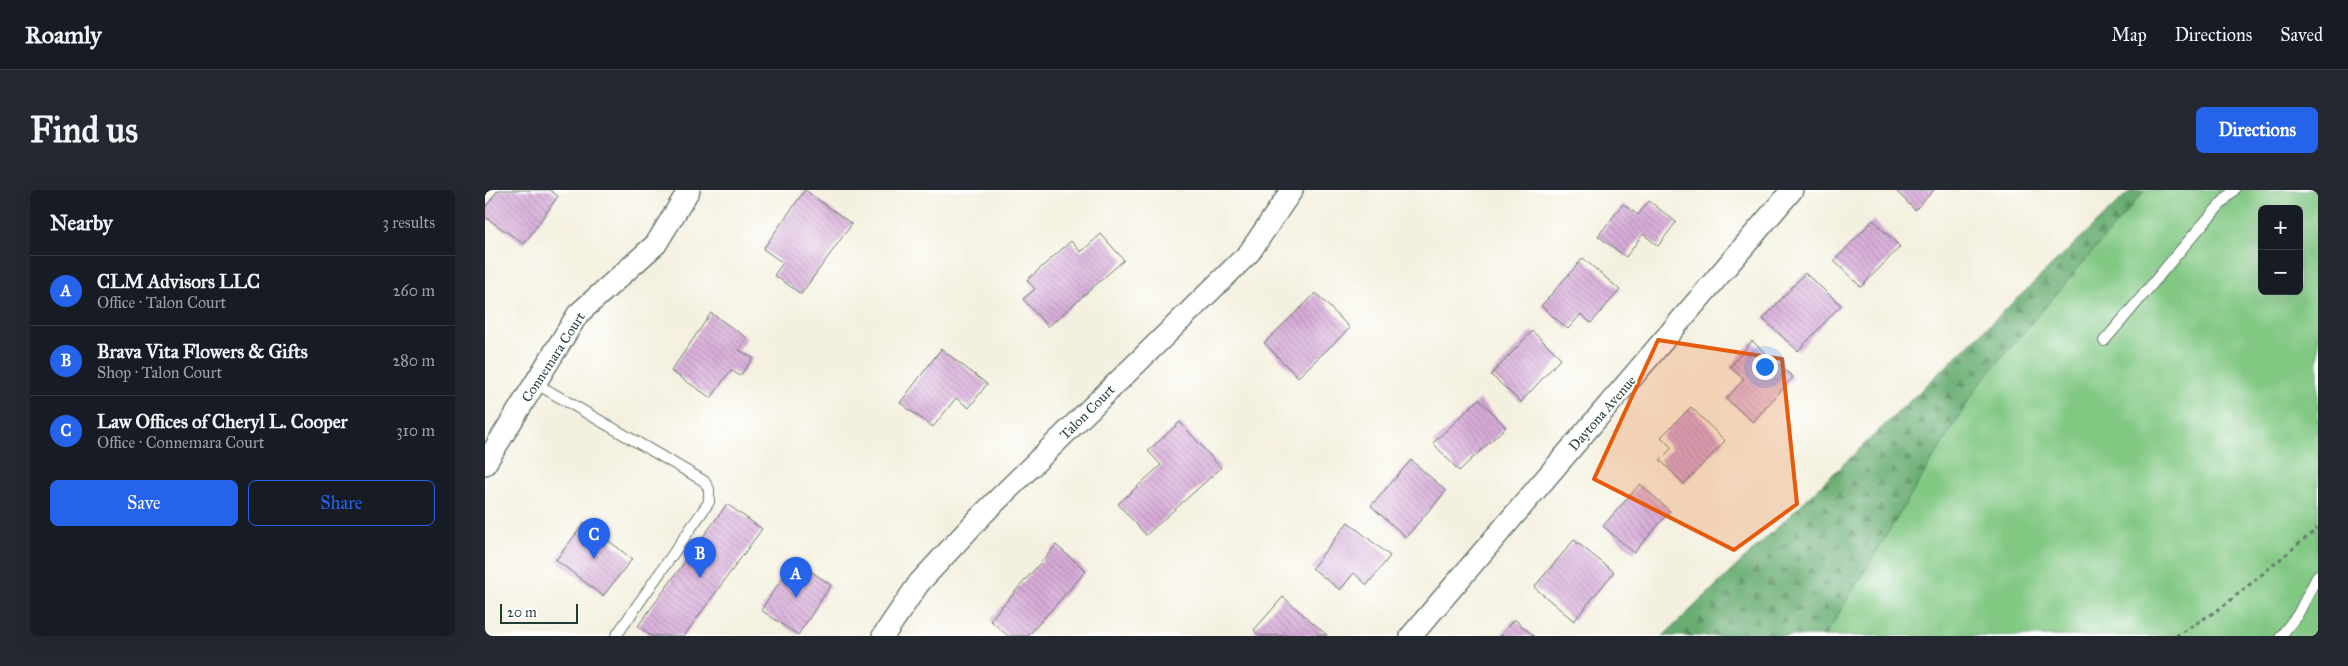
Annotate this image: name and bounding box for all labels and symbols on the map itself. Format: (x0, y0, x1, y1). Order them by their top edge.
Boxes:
street label: Connemara Court (518, 309, 589, 405)
your location (1752, 354, 1778, 380)
street label: Daytona Avenue (1565, 372, 1640, 454)
street label: Talon Court (1056, 381, 1118, 443)
pin: C (578, 518, 610, 559)
pin: B (684, 537, 716, 578)
pin: A (780, 557, 812, 598)
scale bar (500, 601, 577, 624)

